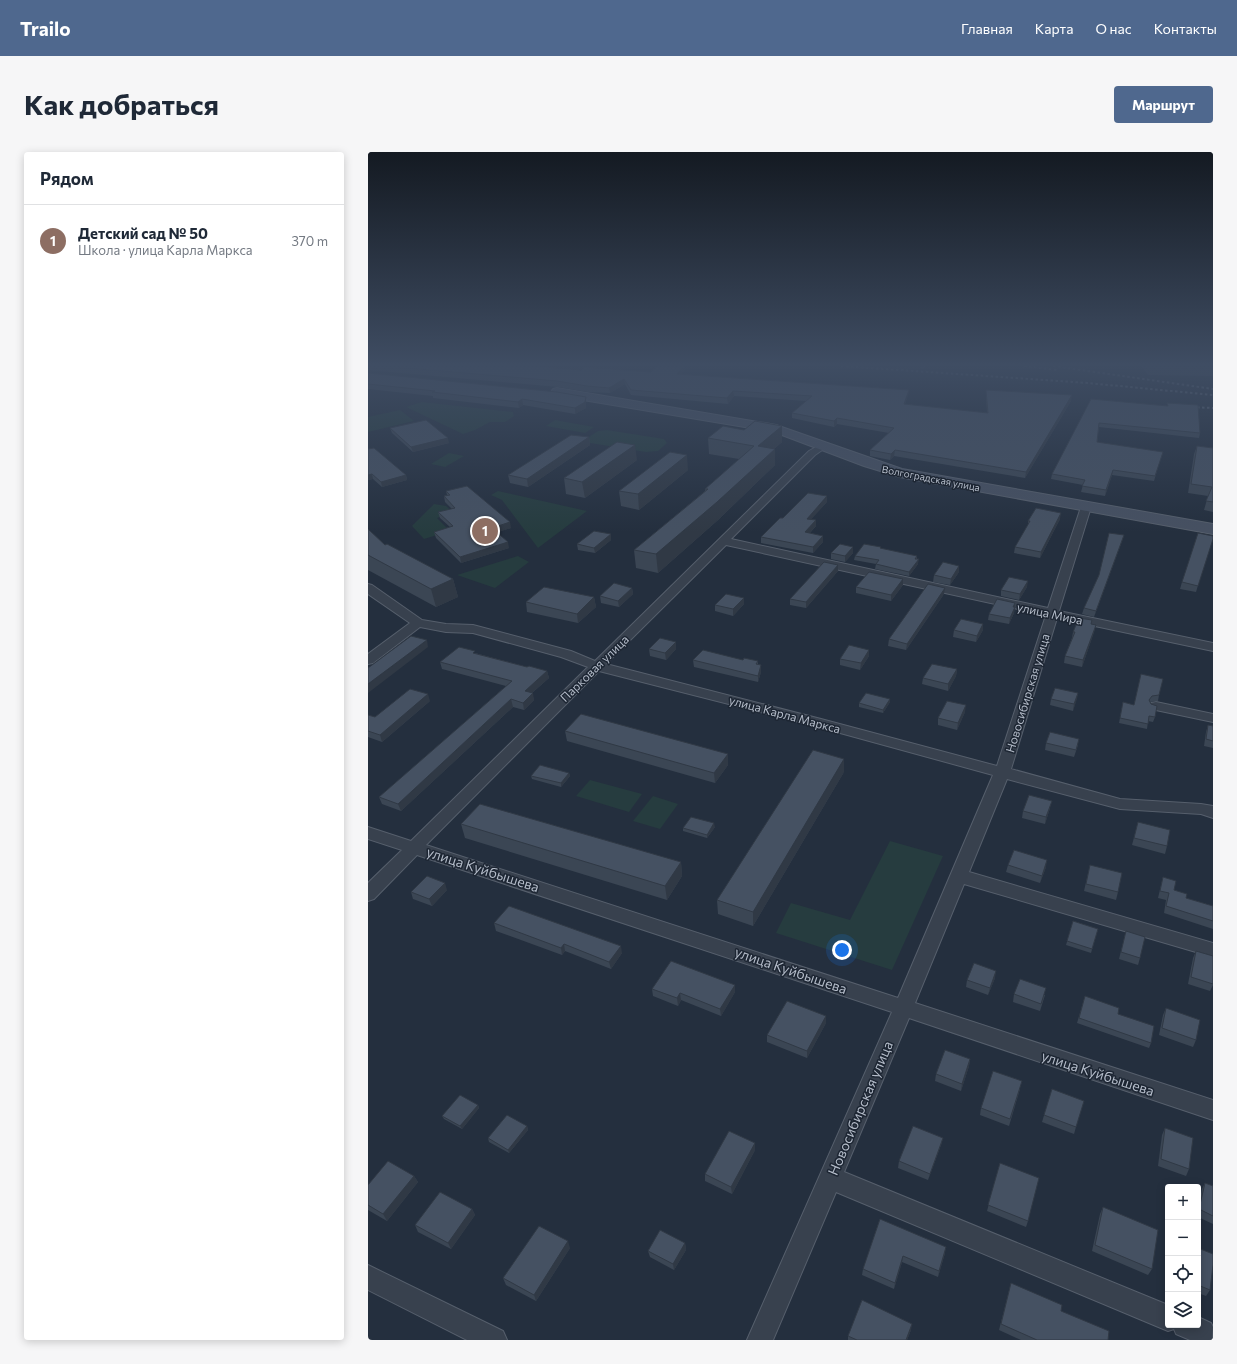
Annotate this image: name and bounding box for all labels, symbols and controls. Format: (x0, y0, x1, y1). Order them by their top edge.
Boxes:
text: Trailo (20, 17, 71, 40)
text: Главная (961, 20, 1013, 37)
text: Карта (1035, 20, 1073, 37)
text: О нас (1095, 20, 1132, 37)
text: Контакты (1154, 20, 1217, 37)
button: Маршрут (1114, 86, 1213, 123)
text: Как добраться (24, 87, 219, 121)
text: Рядом (40, 168, 94, 189)
text: Детский сад № 50 (78, 224, 208, 242)
text: 1 (50, 233, 56, 249)
text: 370 m (291, 233, 328, 249)
text: Школа · улица Карла Маркса (78, 242, 253, 258)
street label: Волгоградская улица (881, 463, 981, 493)
pin: 1 (472, 516, 498, 546)
street label: улица Мира (1016, 599, 1084, 627)
street label: Парковая улица (557, 632, 631, 704)
street label: Новосибирская улица (1002, 632, 1052, 754)
street label: улица Карла Маркса (728, 692, 842, 736)
street label: улица Куйбышева (424, 843, 542, 895)
your location (832, 940, 852, 960)
street label: улица Куйбышева (733, 943, 849, 997)
street label: Новосибирская улица (824, 1038, 896, 1178)
street label: улица Куйбышева (1039, 1047, 1157, 1099)
map controls (1165, 1184, 1201, 1328)
button: + (1165, 1184, 1201, 1220)
button: − (1165, 1220, 1201, 1256)
button: locate (1165, 1256, 1201, 1292)
button: layers (1165, 1292, 1201, 1328)

